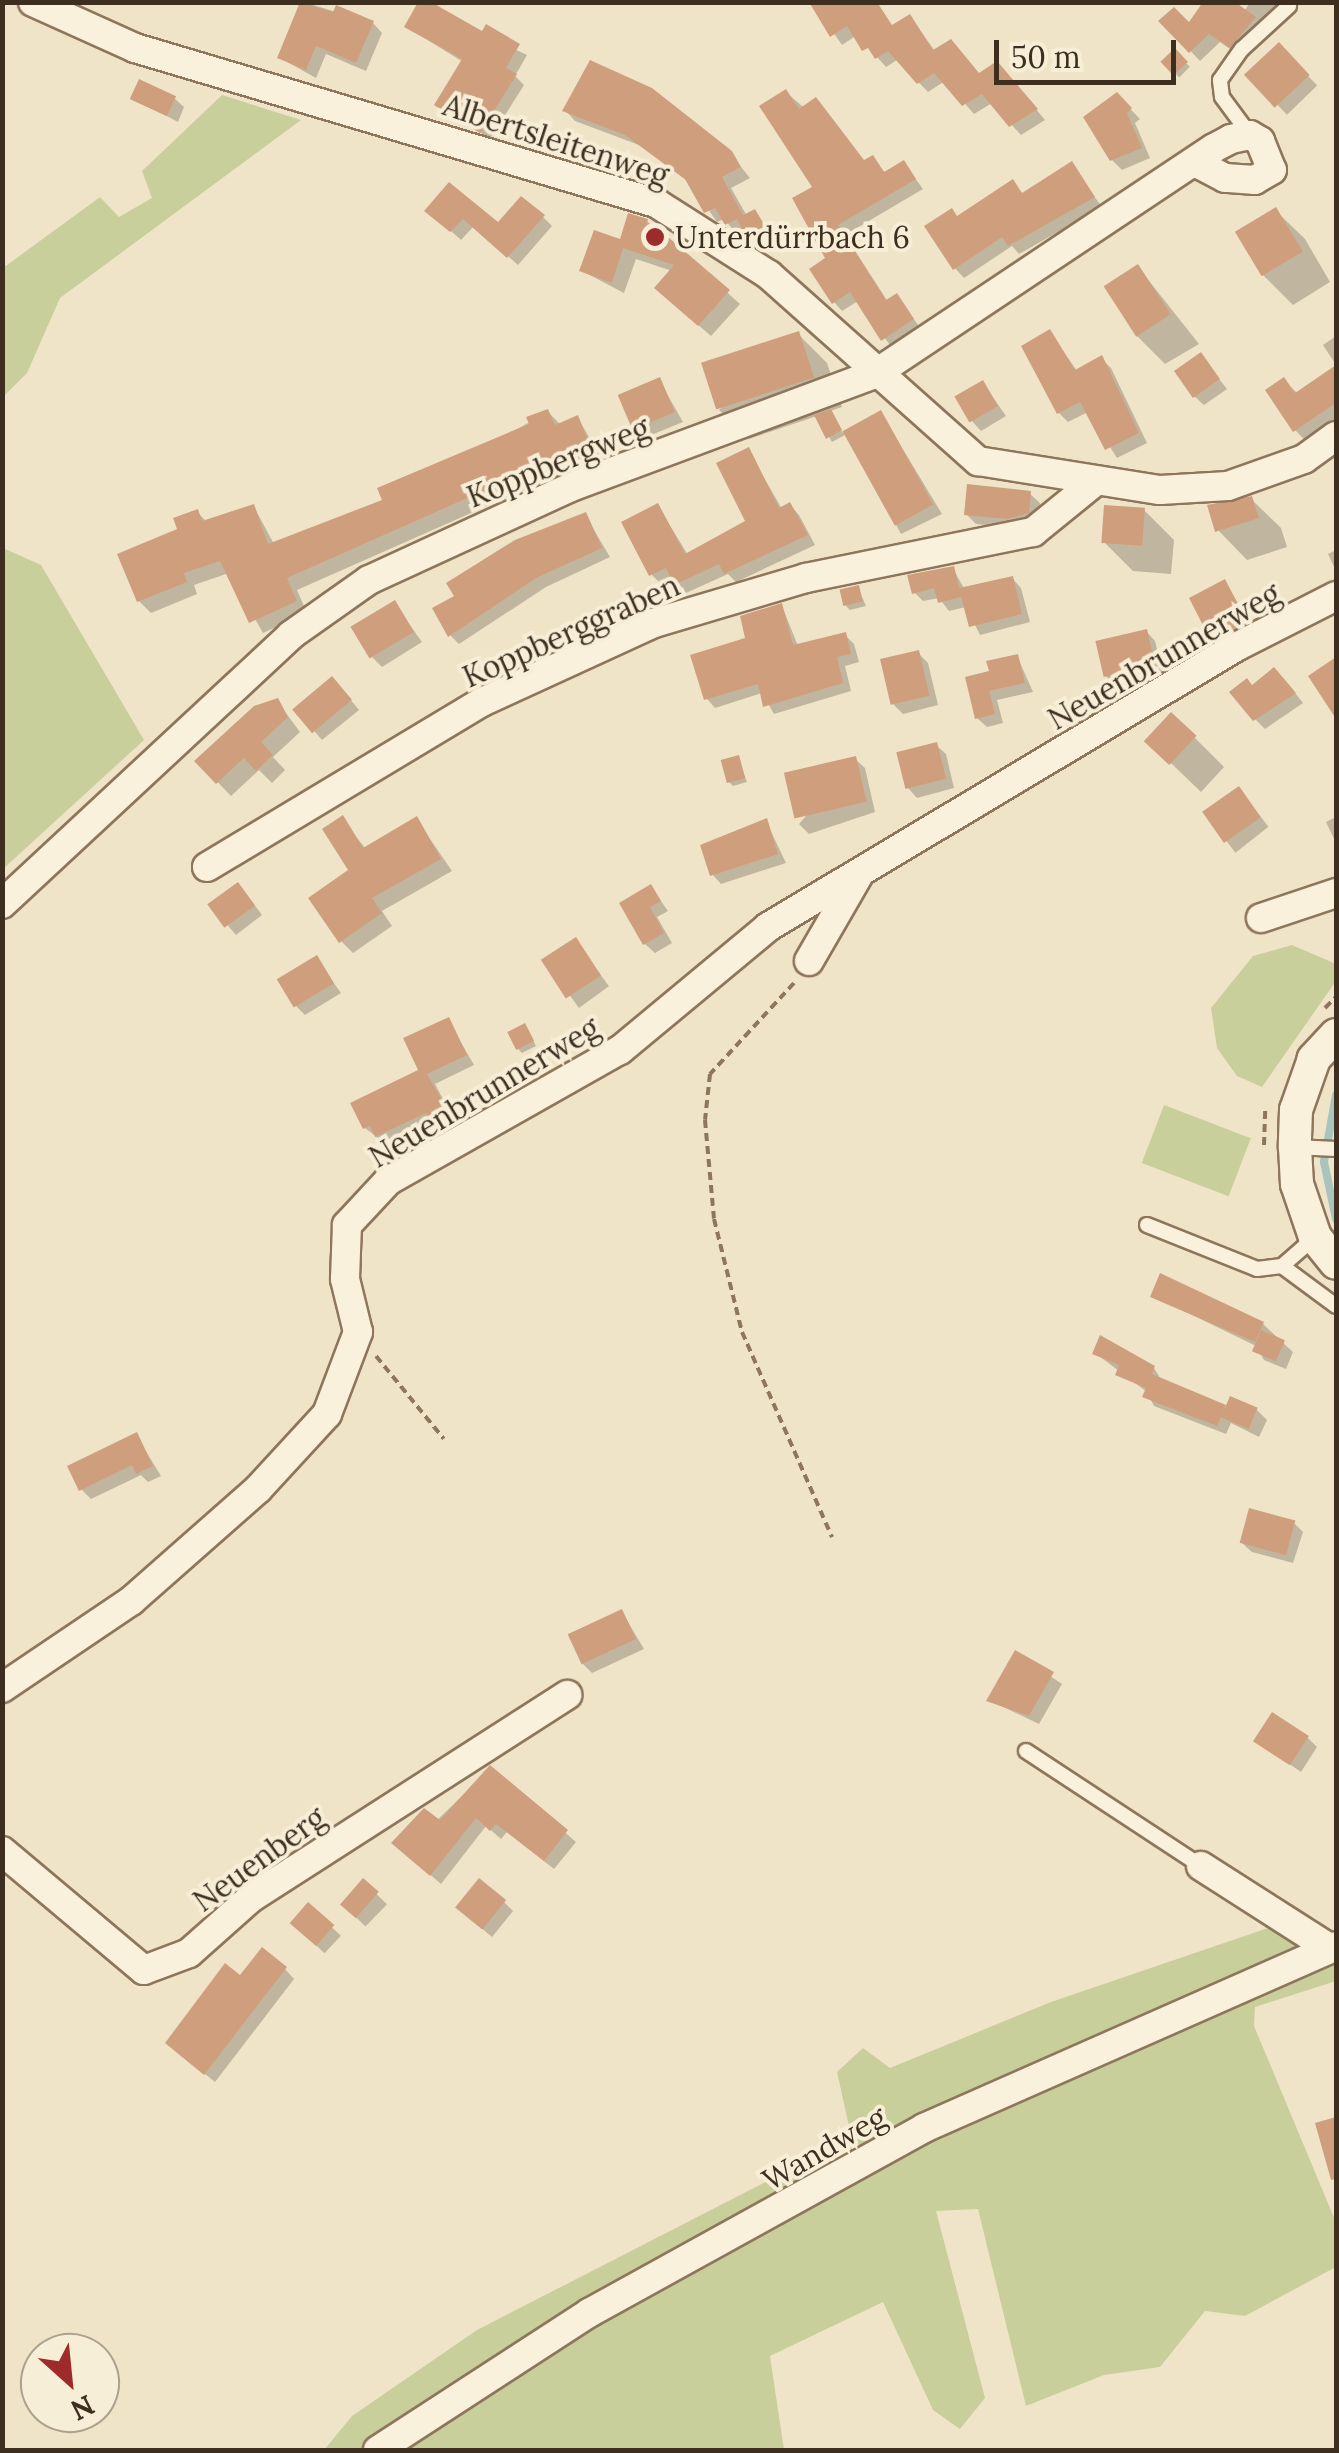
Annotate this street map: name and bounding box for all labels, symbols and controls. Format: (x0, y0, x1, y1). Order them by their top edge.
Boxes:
scale bar (999, 20, 1182, 82)
text: 50 m (1011, 38, 1081, 76)
street label: Albertsleitenweg (439, 87, 673, 193)
place label: Unterdürrbach 6 (675, 219, 910, 255)
marker: Unterdürrbach 6 (644, 226, 666, 248)
street label: Koppbergweg (462, 409, 654, 515)
street label: Koppberggraben (457, 567, 685, 695)
street label: Neuenbrunnerweg (1042, 575, 1286, 737)
street label: Neuenbrunnerweg (362, 1009, 606, 1175)
street label: Neuenberg (186, 1799, 332, 1919)
street label: Wandweg (756, 2098, 892, 2198)
north arrow (20, 2333, 120, 2433)
text: N (65, 2387, 101, 2429)

